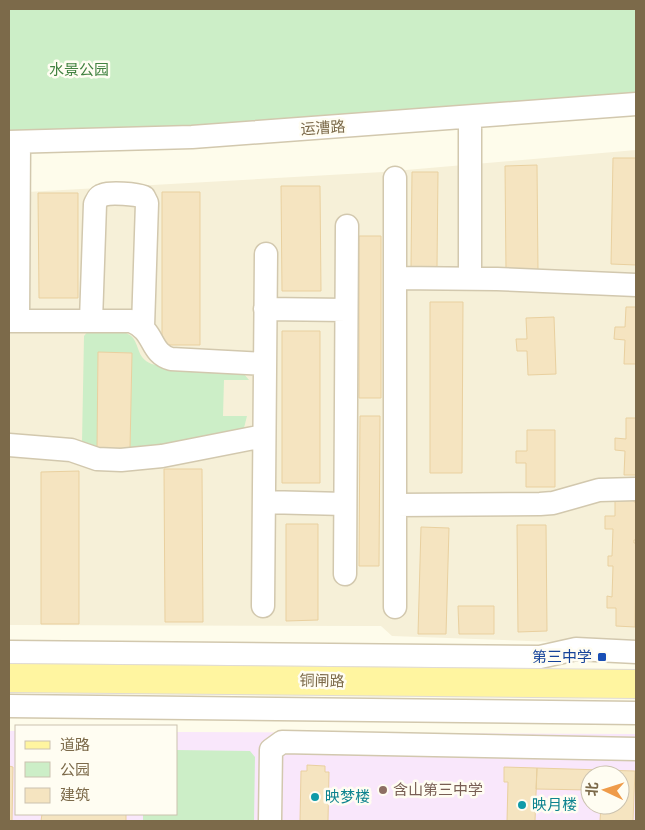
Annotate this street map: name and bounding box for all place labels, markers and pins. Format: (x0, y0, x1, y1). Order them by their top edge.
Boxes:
place label: 第三中学 (532, 647, 592, 667)
marker: 第三中学 (596, 651, 608, 663)
place label: 含山第三中学 (393, 780, 483, 800)
marker: 含山第三中学 (377, 784, 389, 796)
place label: 映梦楼 (325, 787, 370, 807)
marker: 映梦楼 (309, 791, 321, 803)
place label: 映月楼 (532, 795, 577, 815)
marker: 映月楼 (516, 799, 528, 811)

